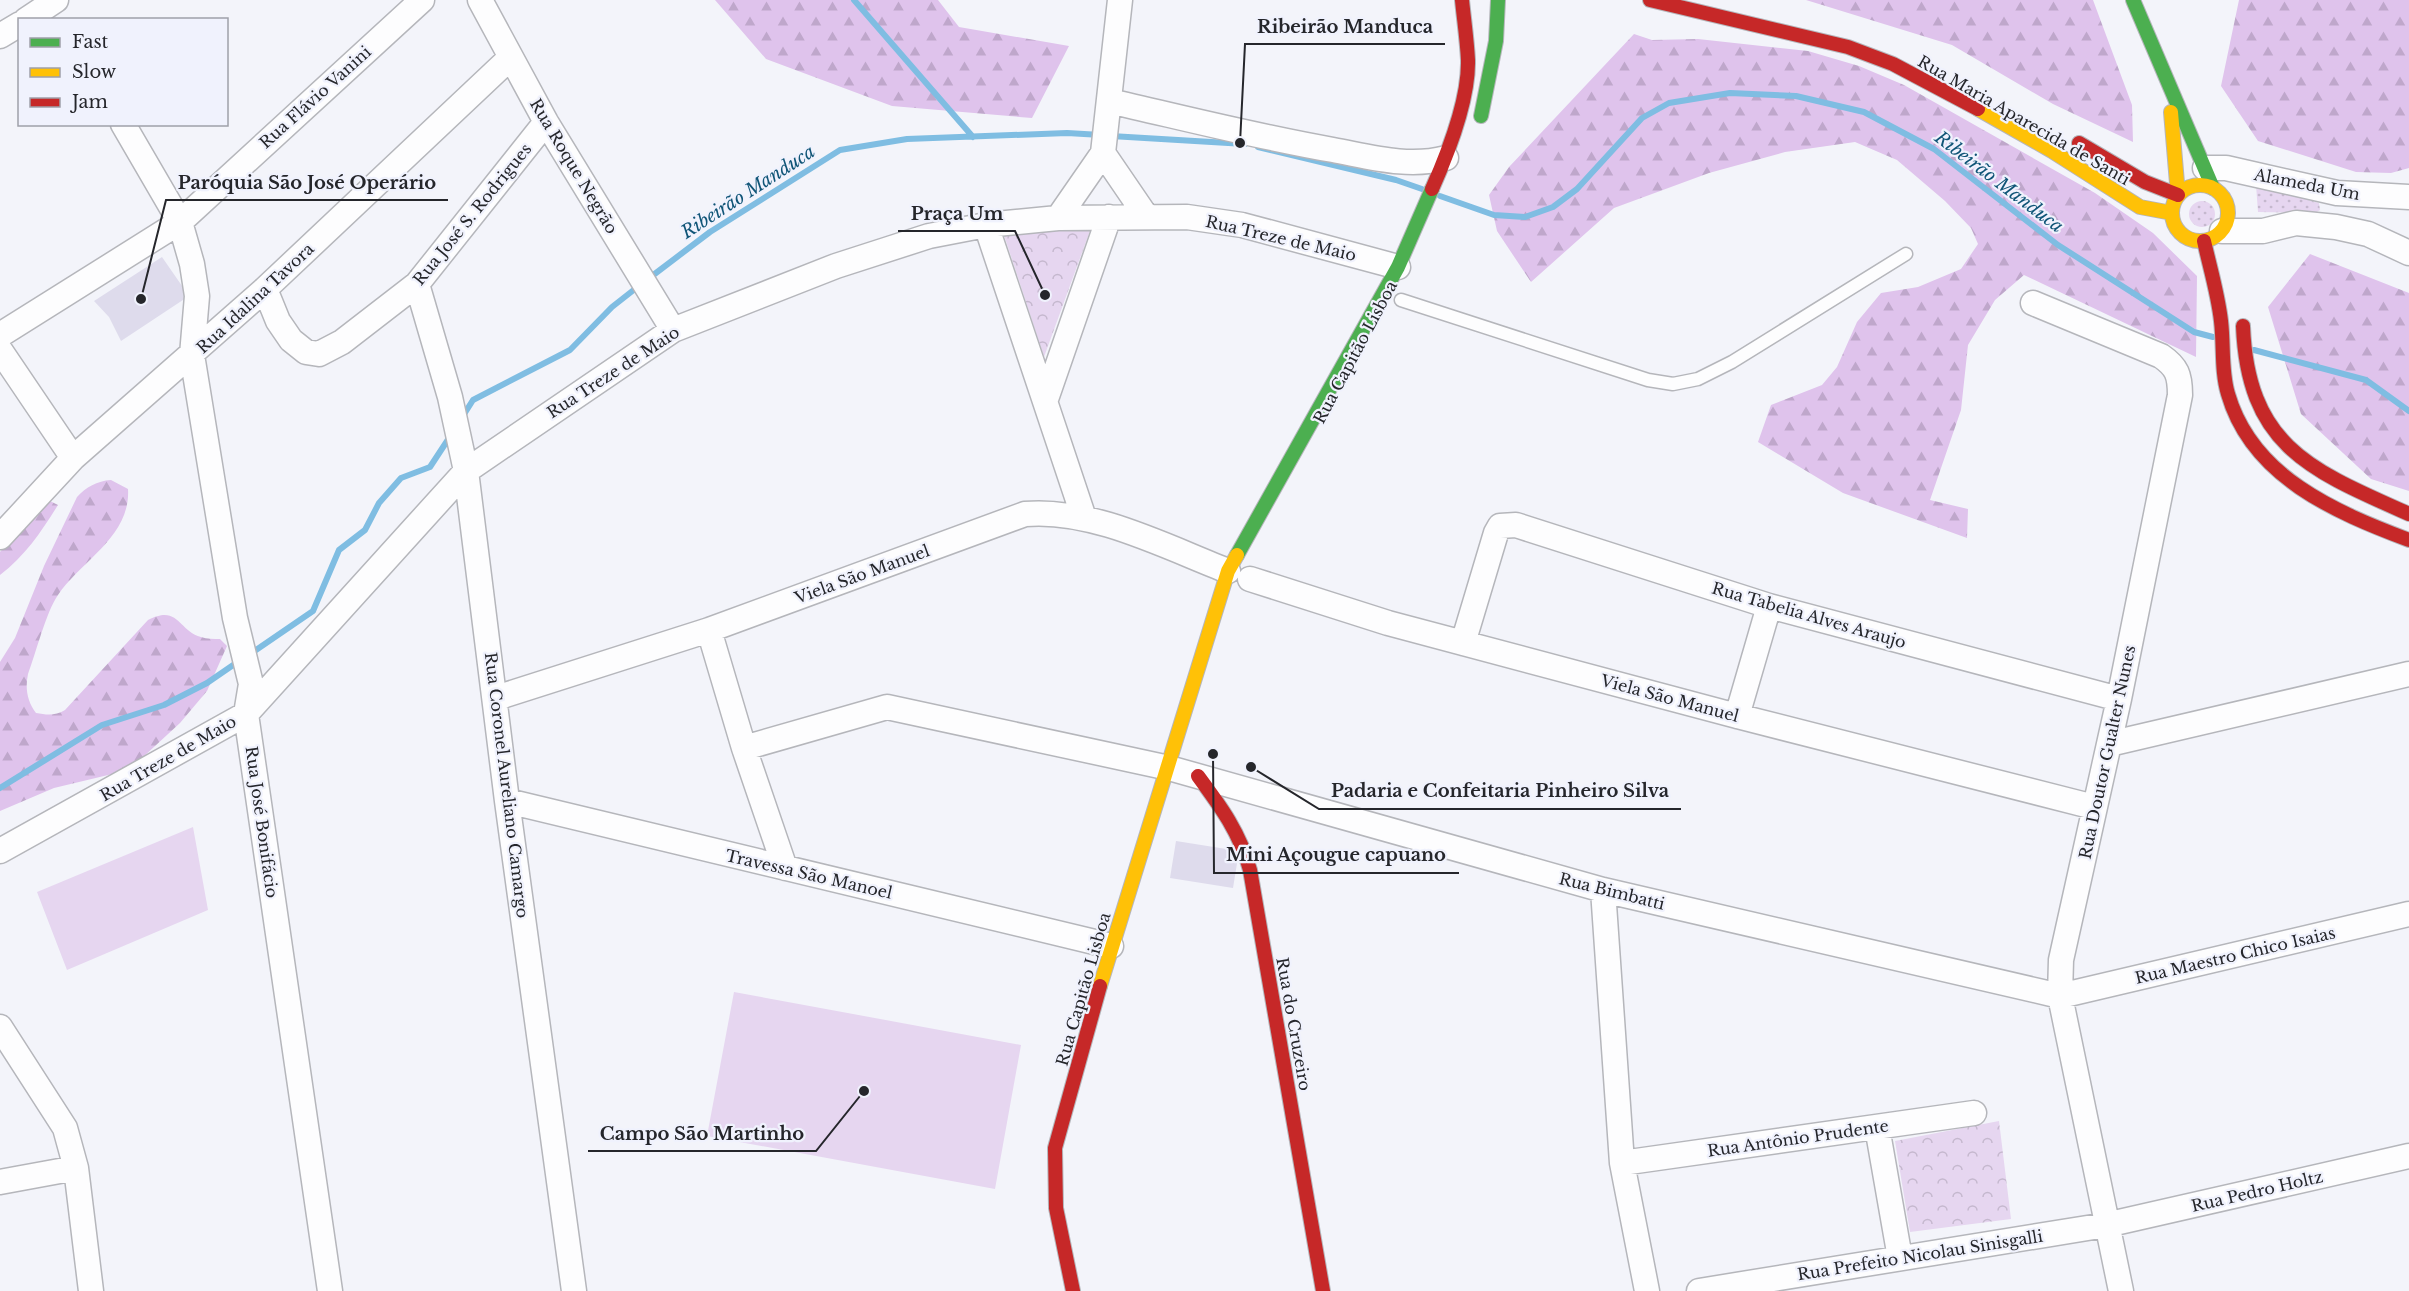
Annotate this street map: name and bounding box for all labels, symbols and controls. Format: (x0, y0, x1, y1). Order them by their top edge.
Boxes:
callout: Ribeirão Manduca (1245, 8, 1445, 44)
text: Ribeirão Manduca (1257, 16, 1434, 38)
legend (18, 18, 228, 126)
text: Fast (72, 31, 109, 53)
street label: Rua Flávio Vanini (255, 41, 375, 152)
street label: Rua Maria Aparecida de Santi (1914, 51, 2134, 189)
text: Slow (72, 61, 117, 83)
text: Jam (70, 91, 108, 113)
street label: Rua Roque Negrão (526, 95, 622, 237)
water label: Ribeirão Manduca (1930, 126, 2068, 238)
street label: Rua José S. Rodrigues (409, 139, 535, 289)
water label: Ribeirão Manduca (676, 140, 819, 244)
callout: Paróquia São José Operário (166, 164, 448, 200)
street label: Alameda Um (2251, 164, 2362, 204)
text: Paróquia São José Operário (178, 172, 436, 194)
callout: Praça Um (898, 195, 1015, 231)
text: Praça Um (911, 203, 1003, 225)
street label: Rua Treze de Maio (1204, 211, 1358, 265)
street label: Rua Idalina Tavora (192, 238, 318, 358)
street label: Rua Capitão Lisboa (1309, 277, 1401, 427)
street label: Rua Treze de Maio (543, 322, 683, 422)
street label: Viela São Manuel (791, 540, 932, 608)
street label: Rua Tabelia Alves Araujo (1710, 578, 1908, 652)
street label: Rua Doutor Gualter Nunes (2075, 643, 2139, 861)
street label: Rua Coronel Aureliano Camargo (481, 651, 533, 919)
street label: Viela São Manuel (1598, 670, 1741, 726)
street label: Rua Treze de Maio (96, 711, 240, 805)
street label: Rua José Bonifácio (241, 745, 283, 899)
callout: Padaria e Confeitaria Pinheiro Silva (1319, 773, 1681, 809)
text: Padaria e Confeitaria Pinheiro Silva (1331, 780, 1670, 802)
callout: Mini Açougue capuano (1214, 837, 1459, 873)
text: Mini Açougue capuano (1226, 844, 1446, 866)
street label: Travessa São Manoel (724, 845, 894, 903)
street label: Rua Bimbatti (1557, 868, 1668, 914)
street label: Rua Capitão Lisboa (1052, 910, 1115, 1068)
street label: Rua Maestro Chico Isaias (2133, 922, 2337, 988)
street label: Rua do Cruzeiro (1272, 956, 1316, 1092)
callout: Campo São Martinho (588, 1115, 816, 1151)
street label: Rua Antônio Prudente (1706, 1115, 1890, 1161)
text: Campo São Martinho (600, 1123, 804, 1145)
street label: Rua Pedro Holtz (2189, 1166, 2325, 1216)
street label: Rua Prefeito Nicolau Sinisgalli (1796, 1226, 2045, 1284)

